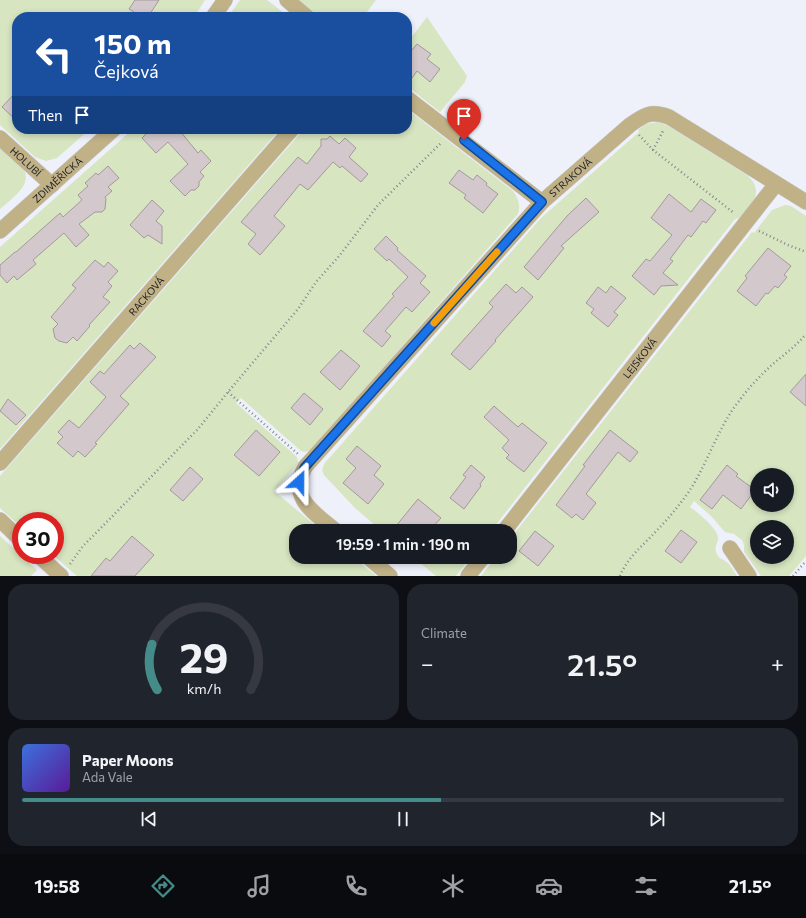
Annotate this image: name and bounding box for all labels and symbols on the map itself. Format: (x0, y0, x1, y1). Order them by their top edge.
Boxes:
pin (447, 99, 481, 140)
street label: HOLUBÍ (8, 144, 44, 179)
street label: ZDIMĚŘICKÁ (30, 154, 85, 205)
street label: STRAKOVÁ (546, 155, 594, 199)
street label: RACKOVÁ (126, 274, 166, 318)
street label: LEJSKOVÁ (620, 335, 659, 380)
position arrow (278, 461, 320, 503)
speed limit sign: 30 (12, 512, 64, 564)

